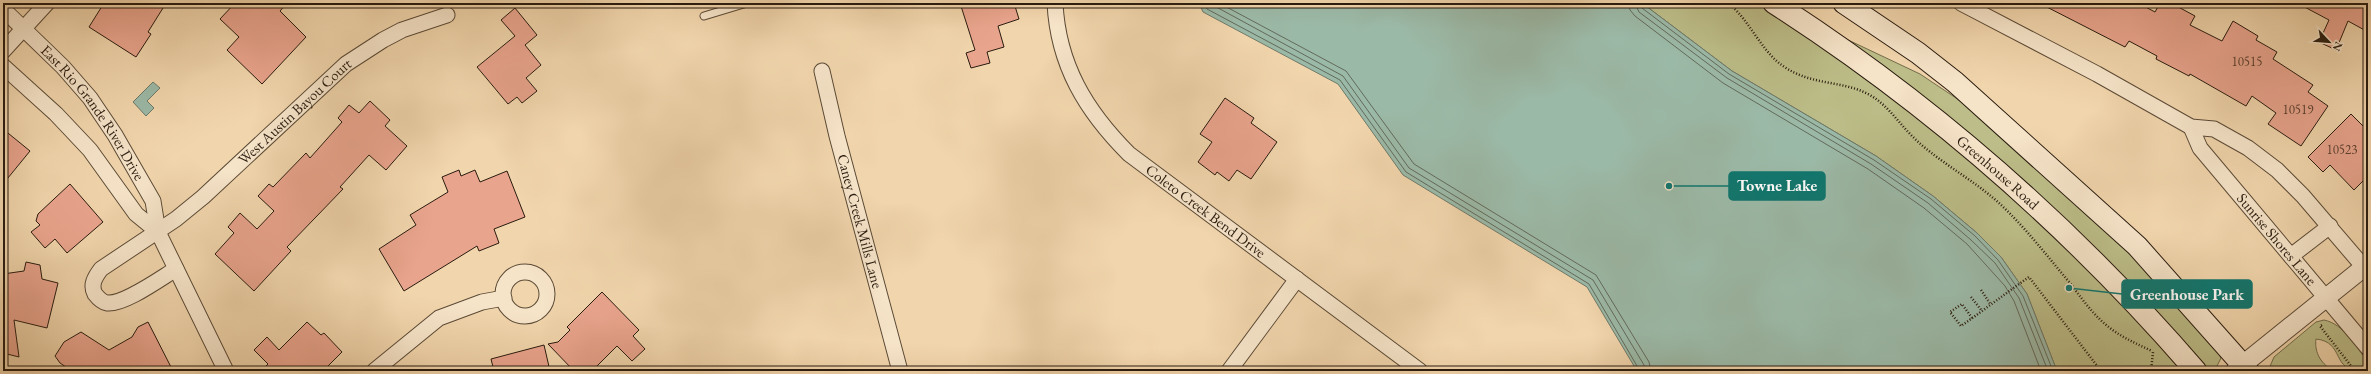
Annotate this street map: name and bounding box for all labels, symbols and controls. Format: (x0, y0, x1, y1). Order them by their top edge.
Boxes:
north arrow (2309, 22, 2349, 62)
text: N (2330, 39, 2346, 54)
street label: East Rio Grande River Drive (37, 41, 149, 184)
street label: West Austin Bayou Court (234, 53, 355, 169)
house number: 10515 (2231, 53, 2263, 70)
house number: 10519 (2282, 101, 2314, 118)
street label: Greenhouse Road (1953, 131, 2044, 214)
house number: 10523 (2326, 141, 2358, 158)
street label: Caney Creek Mills Lane (833, 152, 887, 290)
street label: Coleto Creek Bend Drive (1142, 160, 1270, 262)
callout: Towne Lake (1729, 172, 1825, 200)
text: Towne Lake (1737, 175, 1818, 196)
street label: Sunrise Shores Lane (2233, 189, 2321, 289)
callout: Greenhouse Park (2122, 280, 2252, 308)
text: Greenhouse Park (2130, 284, 2244, 305)

